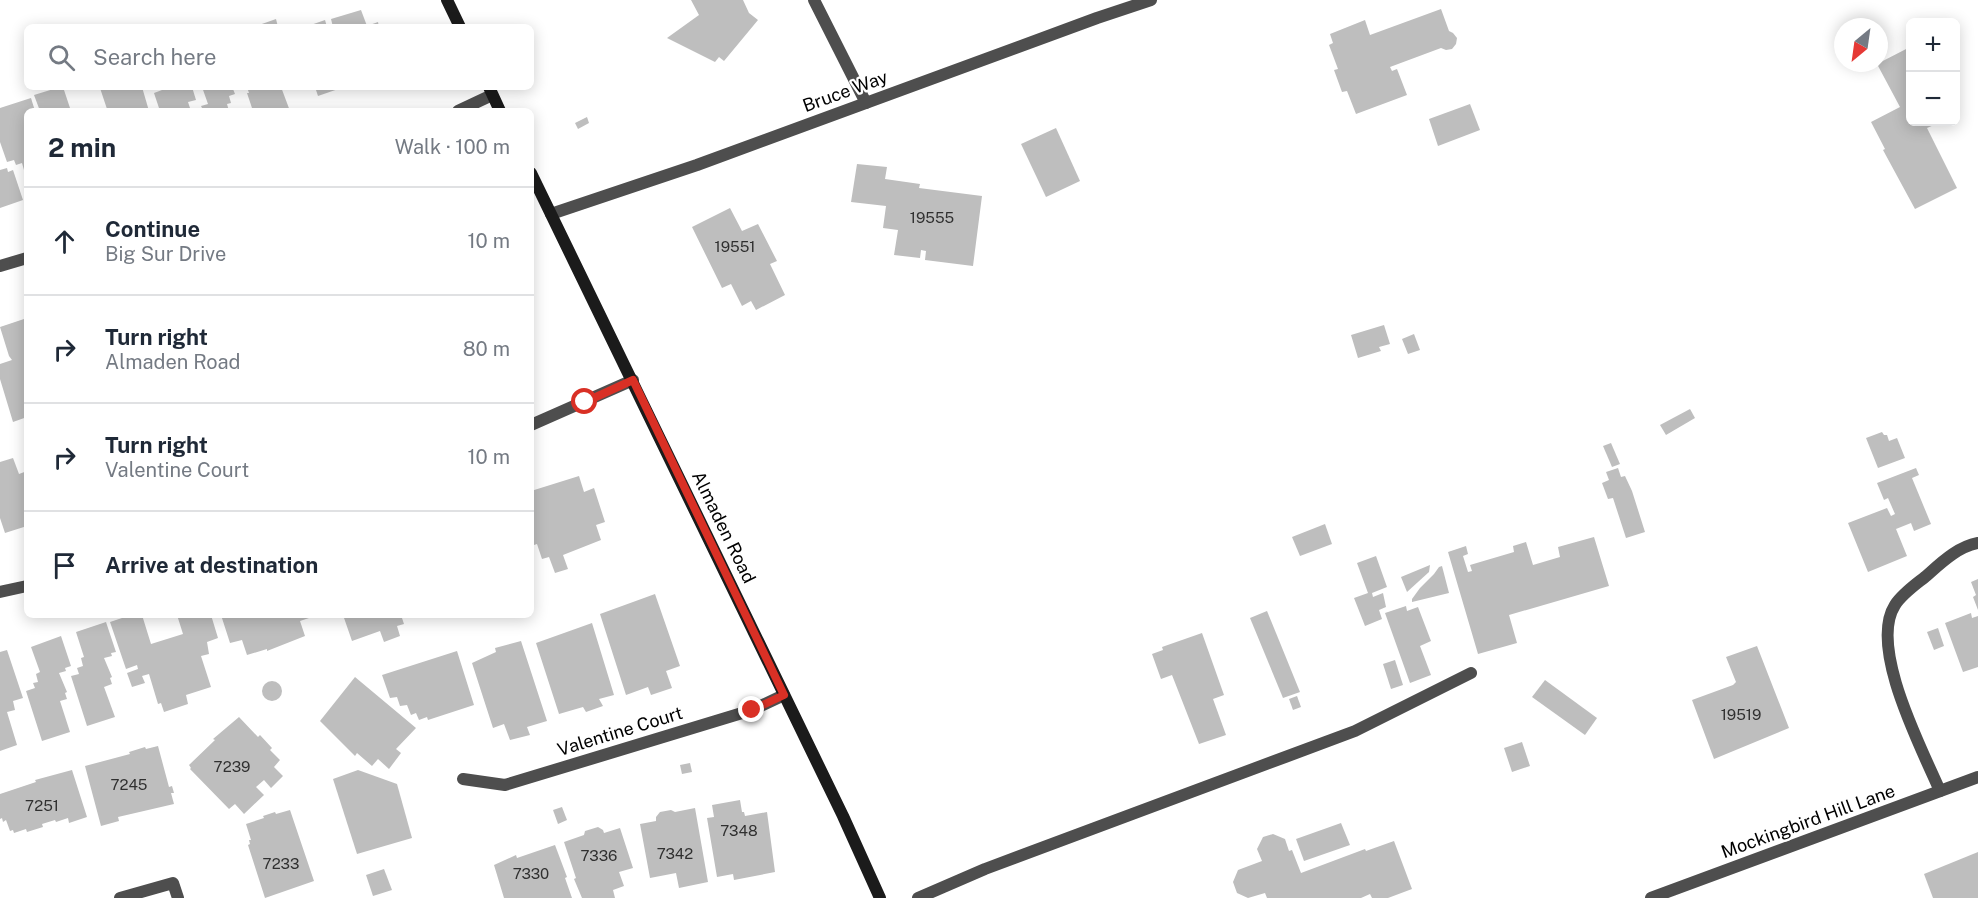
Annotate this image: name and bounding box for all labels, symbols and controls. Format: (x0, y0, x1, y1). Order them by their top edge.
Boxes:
north arrow (1834, 18, 1888, 72)
map controls (1906, 18, 1960, 126)
button: + (1906, 18, 1960, 72)
search box (24, 24, 534, 90)
icon: search (45, 41, 78, 74)
text: Search here (93, 44, 217, 70)
street label: Bruce Way (800, 66, 891, 116)
button: − (1906, 72, 1960, 126)
text: 2 min (48, 132, 116, 163)
text: Walk · 100 m (395, 135, 510, 159)
house number: 19555 (910, 209, 954, 226)
text: Continue (105, 216, 200, 242)
icon: ahead (48, 225, 81, 258)
text: 10 m (467, 229, 510, 253)
house number: 19551 (715, 238, 755, 255)
text: Big Sur Drive (105, 242, 226, 266)
text: Turn right (105, 324, 208, 350)
icon: right (48, 333, 81, 366)
text: 80 m (463, 337, 510, 361)
text: Almaden Road (105, 350, 241, 374)
route start (571, 388, 597, 414)
text: Turn right (105, 432, 208, 458)
icon: right (48, 441, 81, 474)
text: 10 m (467, 445, 510, 469)
text: Valentine Court (105, 458, 249, 482)
street label: Almaden Road (688, 468, 760, 586)
icon: arrive (48, 549, 81, 582)
text: Arrive at destination (105, 552, 318, 578)
route end (738, 696, 764, 722)
street label: Valentine Court (555, 702, 685, 760)
house number: 19519 (1721, 706, 1761, 723)
house number: 7239 (214, 758, 250, 775)
house number: 7245 (111, 776, 147, 793)
street label: Mockingbird Hill Lane (1718, 780, 1898, 862)
house number: 7251 (25, 797, 59, 814)
house number: 7348 (720, 822, 758, 839)
house number: 7342 (657, 845, 693, 862)
house number: 7336 (581, 847, 617, 864)
house number: 7233 (263, 855, 299, 872)
house number: 7330 (513, 865, 549, 882)

